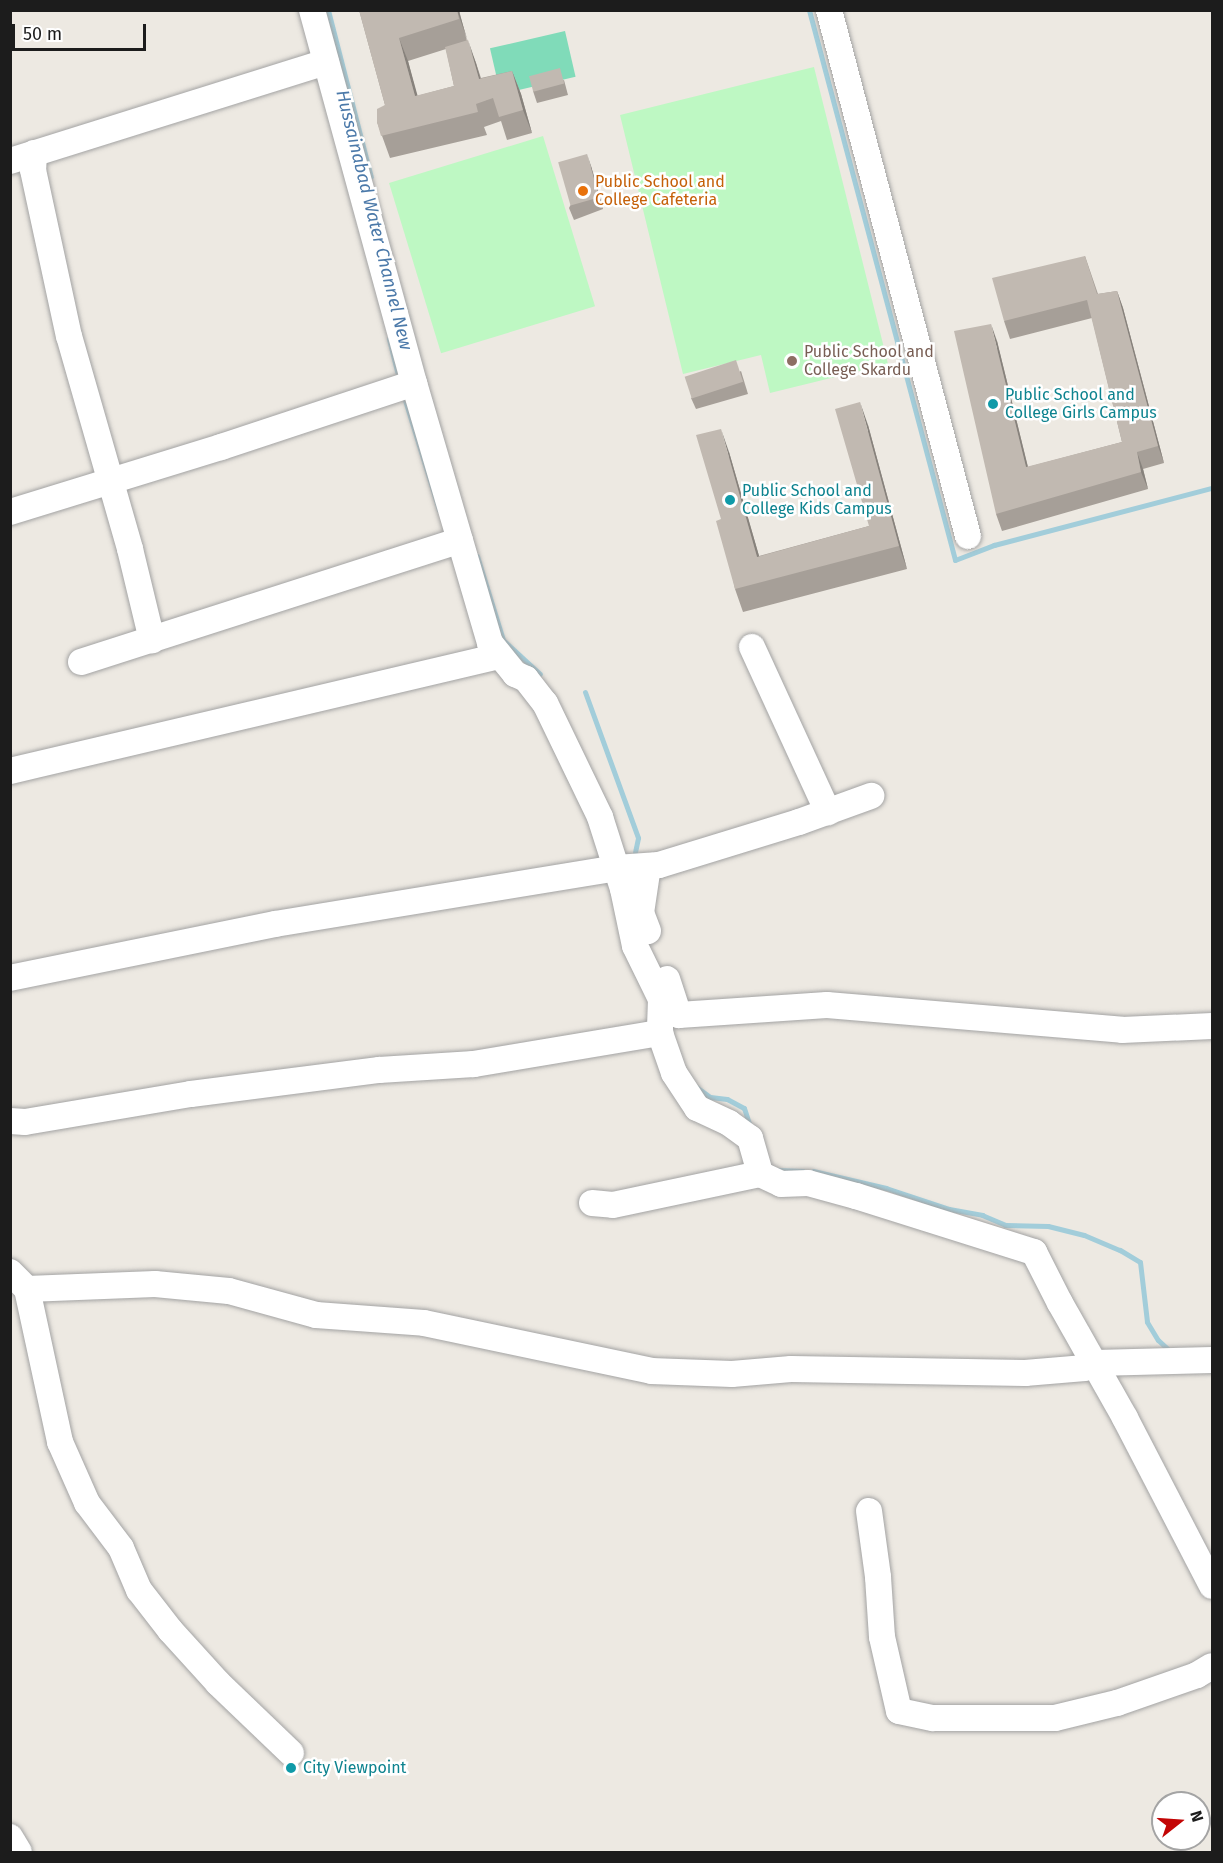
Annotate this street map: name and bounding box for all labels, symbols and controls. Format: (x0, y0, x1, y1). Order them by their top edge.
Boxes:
scale bar (15, 12, 148, 50)
text: 50 m (23, 23, 62, 45)
water label: Hussainabad Water Channel New (331, 88, 417, 352)
place label: Public School and College Cafeteria (595, 172, 725, 210)
marker: Public School and College Cafeteria (576, 184, 590, 198)
place label: Public School and College Skardu (804, 342, 934, 380)
marker: Public School and College Skardu (785, 354, 799, 368)
place label: Public School and College Girls Campus (1005, 385, 1157, 423)
marker: Public School and College Girls Campus (986, 397, 1000, 411)
place label: Public School and College Kids Campus (742, 481, 892, 519)
marker: Public School and College Kids Campus (723, 493, 737, 507)
place label: City Viewpoint (303, 1758, 406, 1778)
marker: City Viewpoint (284, 1761, 298, 1775)
north arrow (1151, 1791, 1211, 1851)
text: N (1186, 1808, 1207, 1824)

